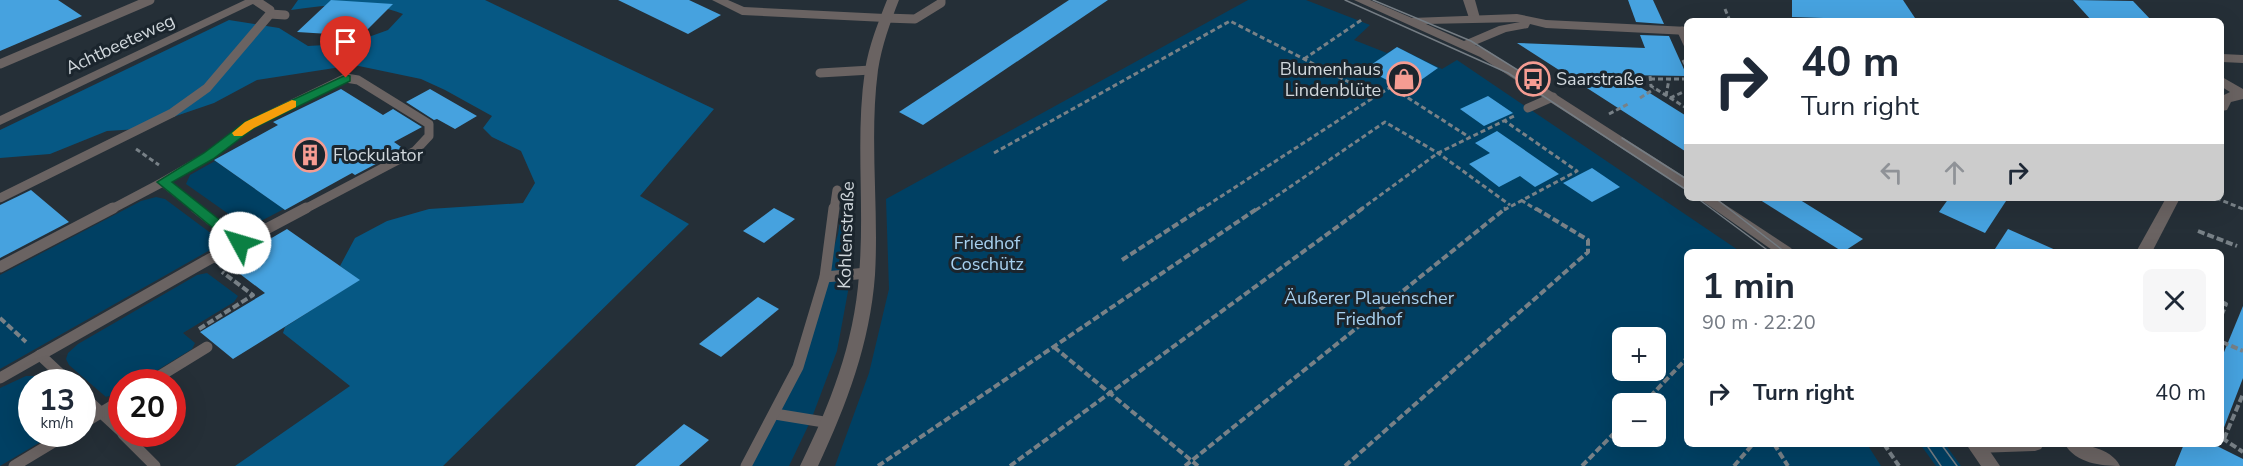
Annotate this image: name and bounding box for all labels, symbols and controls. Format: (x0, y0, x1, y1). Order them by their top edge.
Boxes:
street label: Achtbeeteweg (61, 8, 179, 80)
pin (320, 16, 371, 78)
icon: arrive (329, 25, 362, 58)
text: 40 m (1801, 34, 1900, 91)
icon: right (1702, 42, 1780, 120)
place label: Blumenhaus Lindenblüte (1280, 57, 1381, 102)
shop icon: Blumenhaus Lindenblüte (1386, 61, 1422, 97)
bus stop icon: Saarstraße (1515, 61, 1551, 97)
place label: Saarstraße (1556, 67, 1644, 91)
text: Turn right (1801, 88, 1919, 125)
building icon: Flockulator (292, 137, 328, 173)
place label: Flockulator (333, 143, 424, 167)
icon: left (1875, 156, 1908, 189)
icon: ahead (1938, 156, 1971, 189)
icon: right (2001, 156, 2034, 189)
street label: Kohlenstraße (832, 181, 860, 289)
position arrow (208, 211, 272, 275)
park label: Friedhof Coschütz (950, 231, 1024, 276)
text: 1 min (1702, 262, 1795, 311)
button: close (2143, 269, 2206, 332)
park label: Äußerer Plauenscher Friedhof (1284, 286, 1455, 331)
text: 90 m · 22:20 (1702, 309, 1816, 336)
map controls (1612, 327, 1666, 447)
button: + (1612, 327, 1666, 381)
speed limit sign: 20 (108, 369, 186, 447)
icon: right (1702, 377, 1735, 410)
text: Turn right (1753, 378, 1854, 408)
text: 40 m (2155, 378, 2206, 408)
text: 13 (39, 380, 75, 421)
button: − (1612, 393, 1666, 447)
text: km/h (40, 413, 74, 433)

